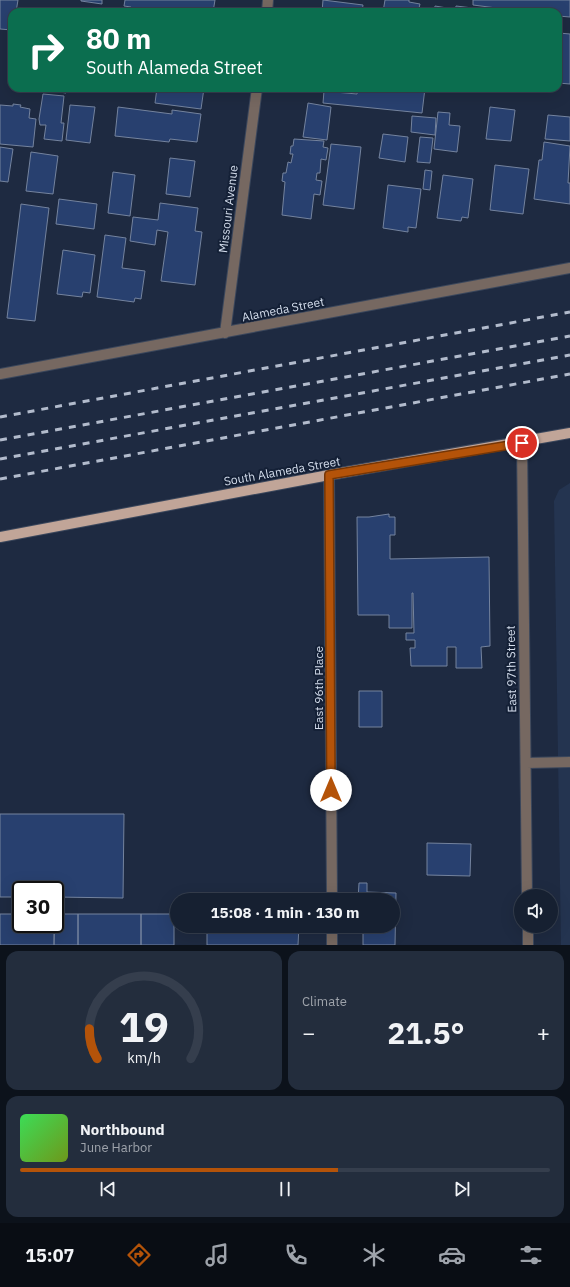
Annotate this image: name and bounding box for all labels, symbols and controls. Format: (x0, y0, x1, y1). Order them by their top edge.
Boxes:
text: 80 m (86, 20, 151, 57)
icon: right (20, 24, 72, 76)
text: South Alameda Street (86, 56, 263, 79)
street label: Missouri Avenue (215, 164, 241, 254)
street label: Alameda Street (241, 294, 325, 324)
pin (505, 426, 539, 460)
icon: arrive (511, 432, 533, 454)
street label: South Alameda Street (223, 453, 341, 489)
street label: East 97th Street (503, 625, 519, 713)
street label: East 96th Place (311, 646, 326, 730)
position arrow (310, 769, 352, 811)
speed limit sign: 30 (12, 881, 64, 933)
map controls (514, 889, 558, 933)
button: sound (514, 889, 558, 933)
text: 15:08 · 1 min · 130 m (211, 903, 359, 922)
text: Climate (302, 993, 347, 1010)
text: 19 (119, 998, 169, 1052)
text: 21.5° (387, 1013, 465, 1052)
text: − (302, 1018, 315, 1047)
text: + (537, 1018, 550, 1047)
text: km/h (127, 1047, 161, 1066)
text: Northbound (80, 1120, 165, 1139)
text: June Harbor (80, 1139, 152, 1156)
icon: previous (97, 1178, 119, 1200)
icon: pause (274, 1178, 296, 1200)
icon: next (451, 1178, 473, 1200)
icon: directions (125, 1241, 153, 1269)
icon: music (203, 1241, 231, 1269)
icon: phone (282, 1241, 310, 1269)
icon: climate (360, 1241, 388, 1269)
icon: car (438, 1241, 466, 1269)
icon: filters (517, 1241, 545, 1269)
text: 15:07 (25, 1244, 74, 1267)

